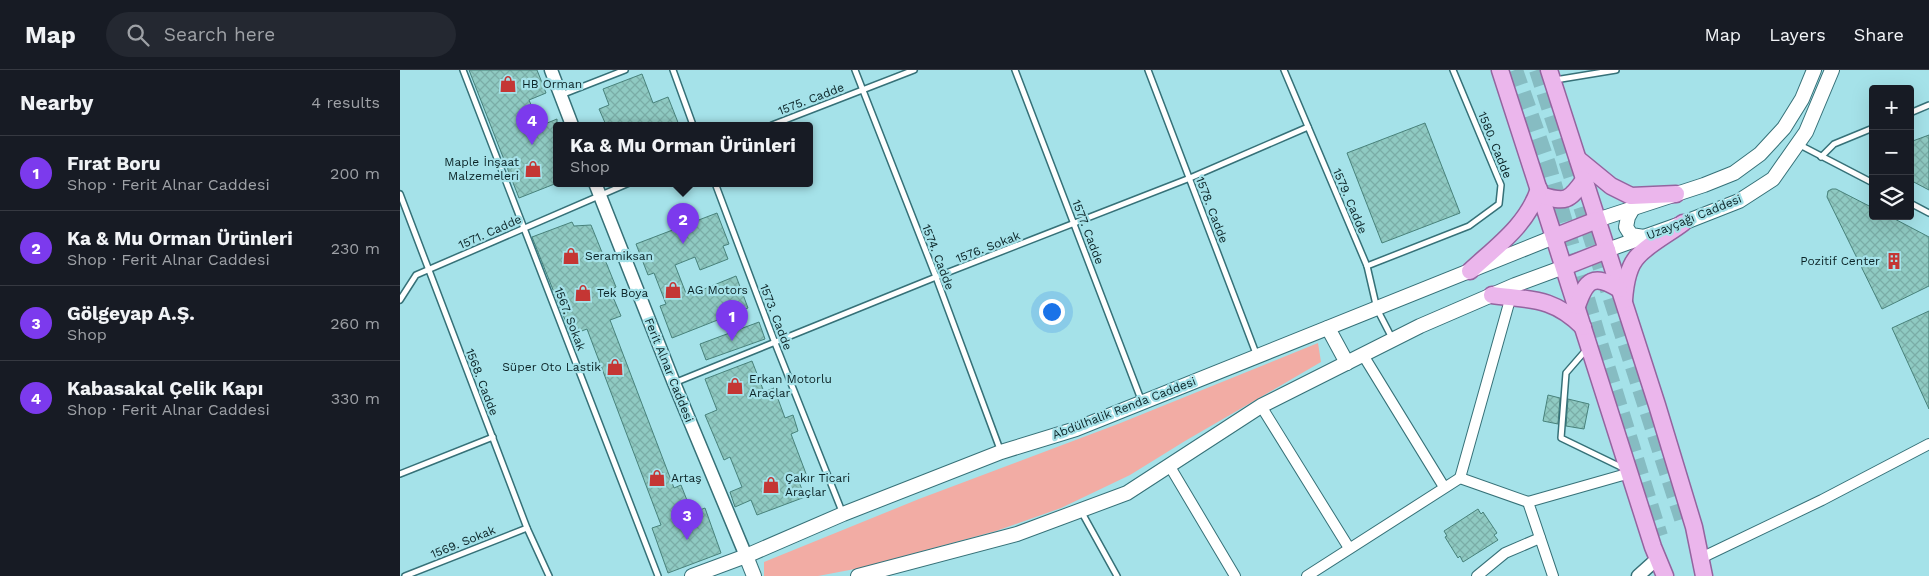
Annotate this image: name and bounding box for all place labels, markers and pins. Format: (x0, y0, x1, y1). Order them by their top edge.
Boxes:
shop icon: HB Orman (498, 74, 518, 94)
place label: HB Orman (522, 77, 582, 91)
pin: 4 (516, 104, 548, 145)
place label: Maple İnşaat Malzemeleri (444, 155, 519, 183)
shop icon: Maple İnşaat Malzemeleri (523, 159, 543, 179)
pin: 2 (667, 203, 699, 244)
shop icon: Seramiksan (561, 246, 581, 266)
place label: Seramiksan (585, 249, 653, 263)
building icon: Pozitif Center (1884, 251, 1904, 271)
place label: Pozitif Center (1800, 254, 1880, 268)
shop icon: AG Motors (663, 280, 683, 300)
shop icon: Tek Boya (573, 283, 593, 303)
place label: AG Motors (687, 283, 748, 297)
place label: Tek Boya (597, 286, 648, 300)
pin: 1 (716, 300, 748, 341)
shop icon: Süper Oto Lastik (605, 357, 625, 377)
place label: Süper Oto Lastik (502, 360, 601, 374)
place label: Erkan Motorlu Araçlar (749, 372, 832, 400)
shop icon: Erkan Motorlu Araçlar (725, 376, 745, 396)
shop icon: Artaş (647, 468, 667, 488)
place label: Artaş (671, 471, 702, 485)
place label: Çakır Ticari Araçlar (785, 471, 850, 499)
shop icon: Çakır Ticari Araçlar (761, 475, 781, 495)
pin: 3 (671, 499, 703, 540)

